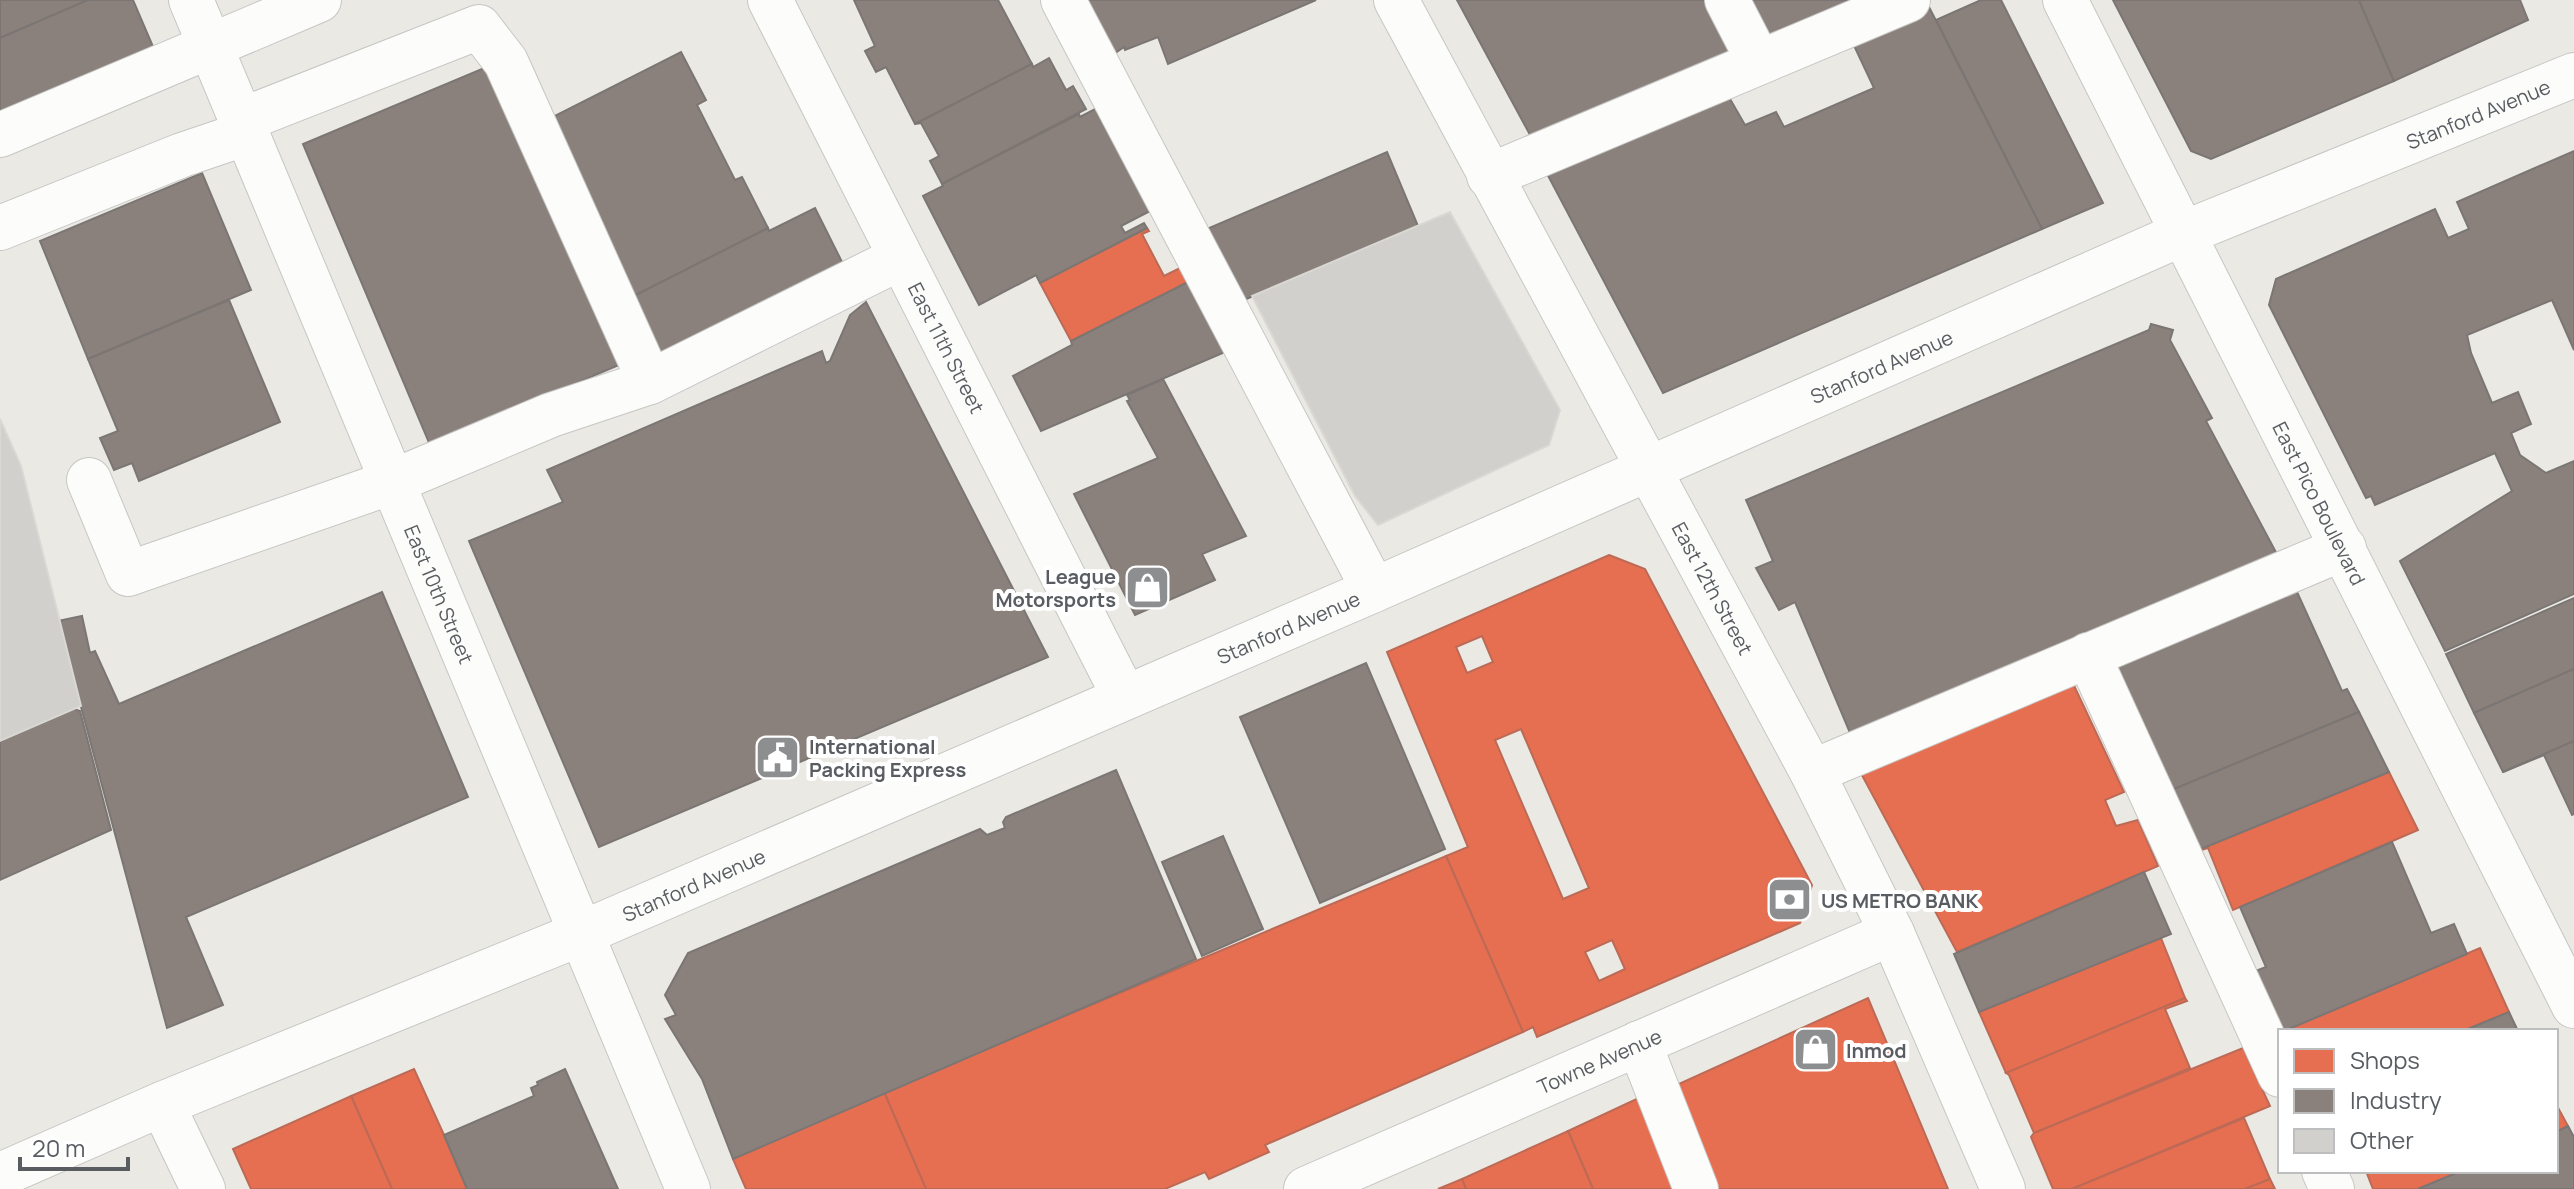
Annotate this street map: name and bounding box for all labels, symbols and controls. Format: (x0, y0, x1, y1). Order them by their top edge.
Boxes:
street label: Stanford Avenue (2402, 73, 2554, 155)
street label: East 11th Street (902, 278, 991, 418)
street label: Stanford Avenue (1806, 323, 1957, 410)
street label: East Pico Boulevard (2267, 417, 2372, 590)
street label: East 12th Street (1666, 517, 1760, 659)
street label: East 10th Street (398, 521, 480, 668)
place label: League Motorsports (996, 563, 1116, 613)
shop icon: League Motorsports (1123, 564, 1171, 612)
street label: Stanford Avenue (1213, 584, 1364, 670)
public building icon: International Packing Express (754, 733, 802, 781)
place label: International Packing Express (809, 733, 966, 783)
street label: Stanford Avenue (618, 842, 769, 928)
bank icon: US METRO BANK (1766, 876, 1814, 924)
place label: US METRO BANK (1821, 887, 1978, 914)
street label: Towne Avenue (1533, 1022, 1666, 1100)
shop icon: Inmod (1791, 1026, 1839, 1074)
legend (2278, 1029, 2558, 1173)
place label: Inmod (1846, 1037, 1907, 1064)
text: Shops (2350, 1043, 2420, 1076)
text: Industry (2350, 1083, 2442, 1116)
scale bar (20, 1121, 128, 1171)
text: Other (2350, 1123, 2414, 1156)
text: 20 m (32, 1131, 85, 1164)

